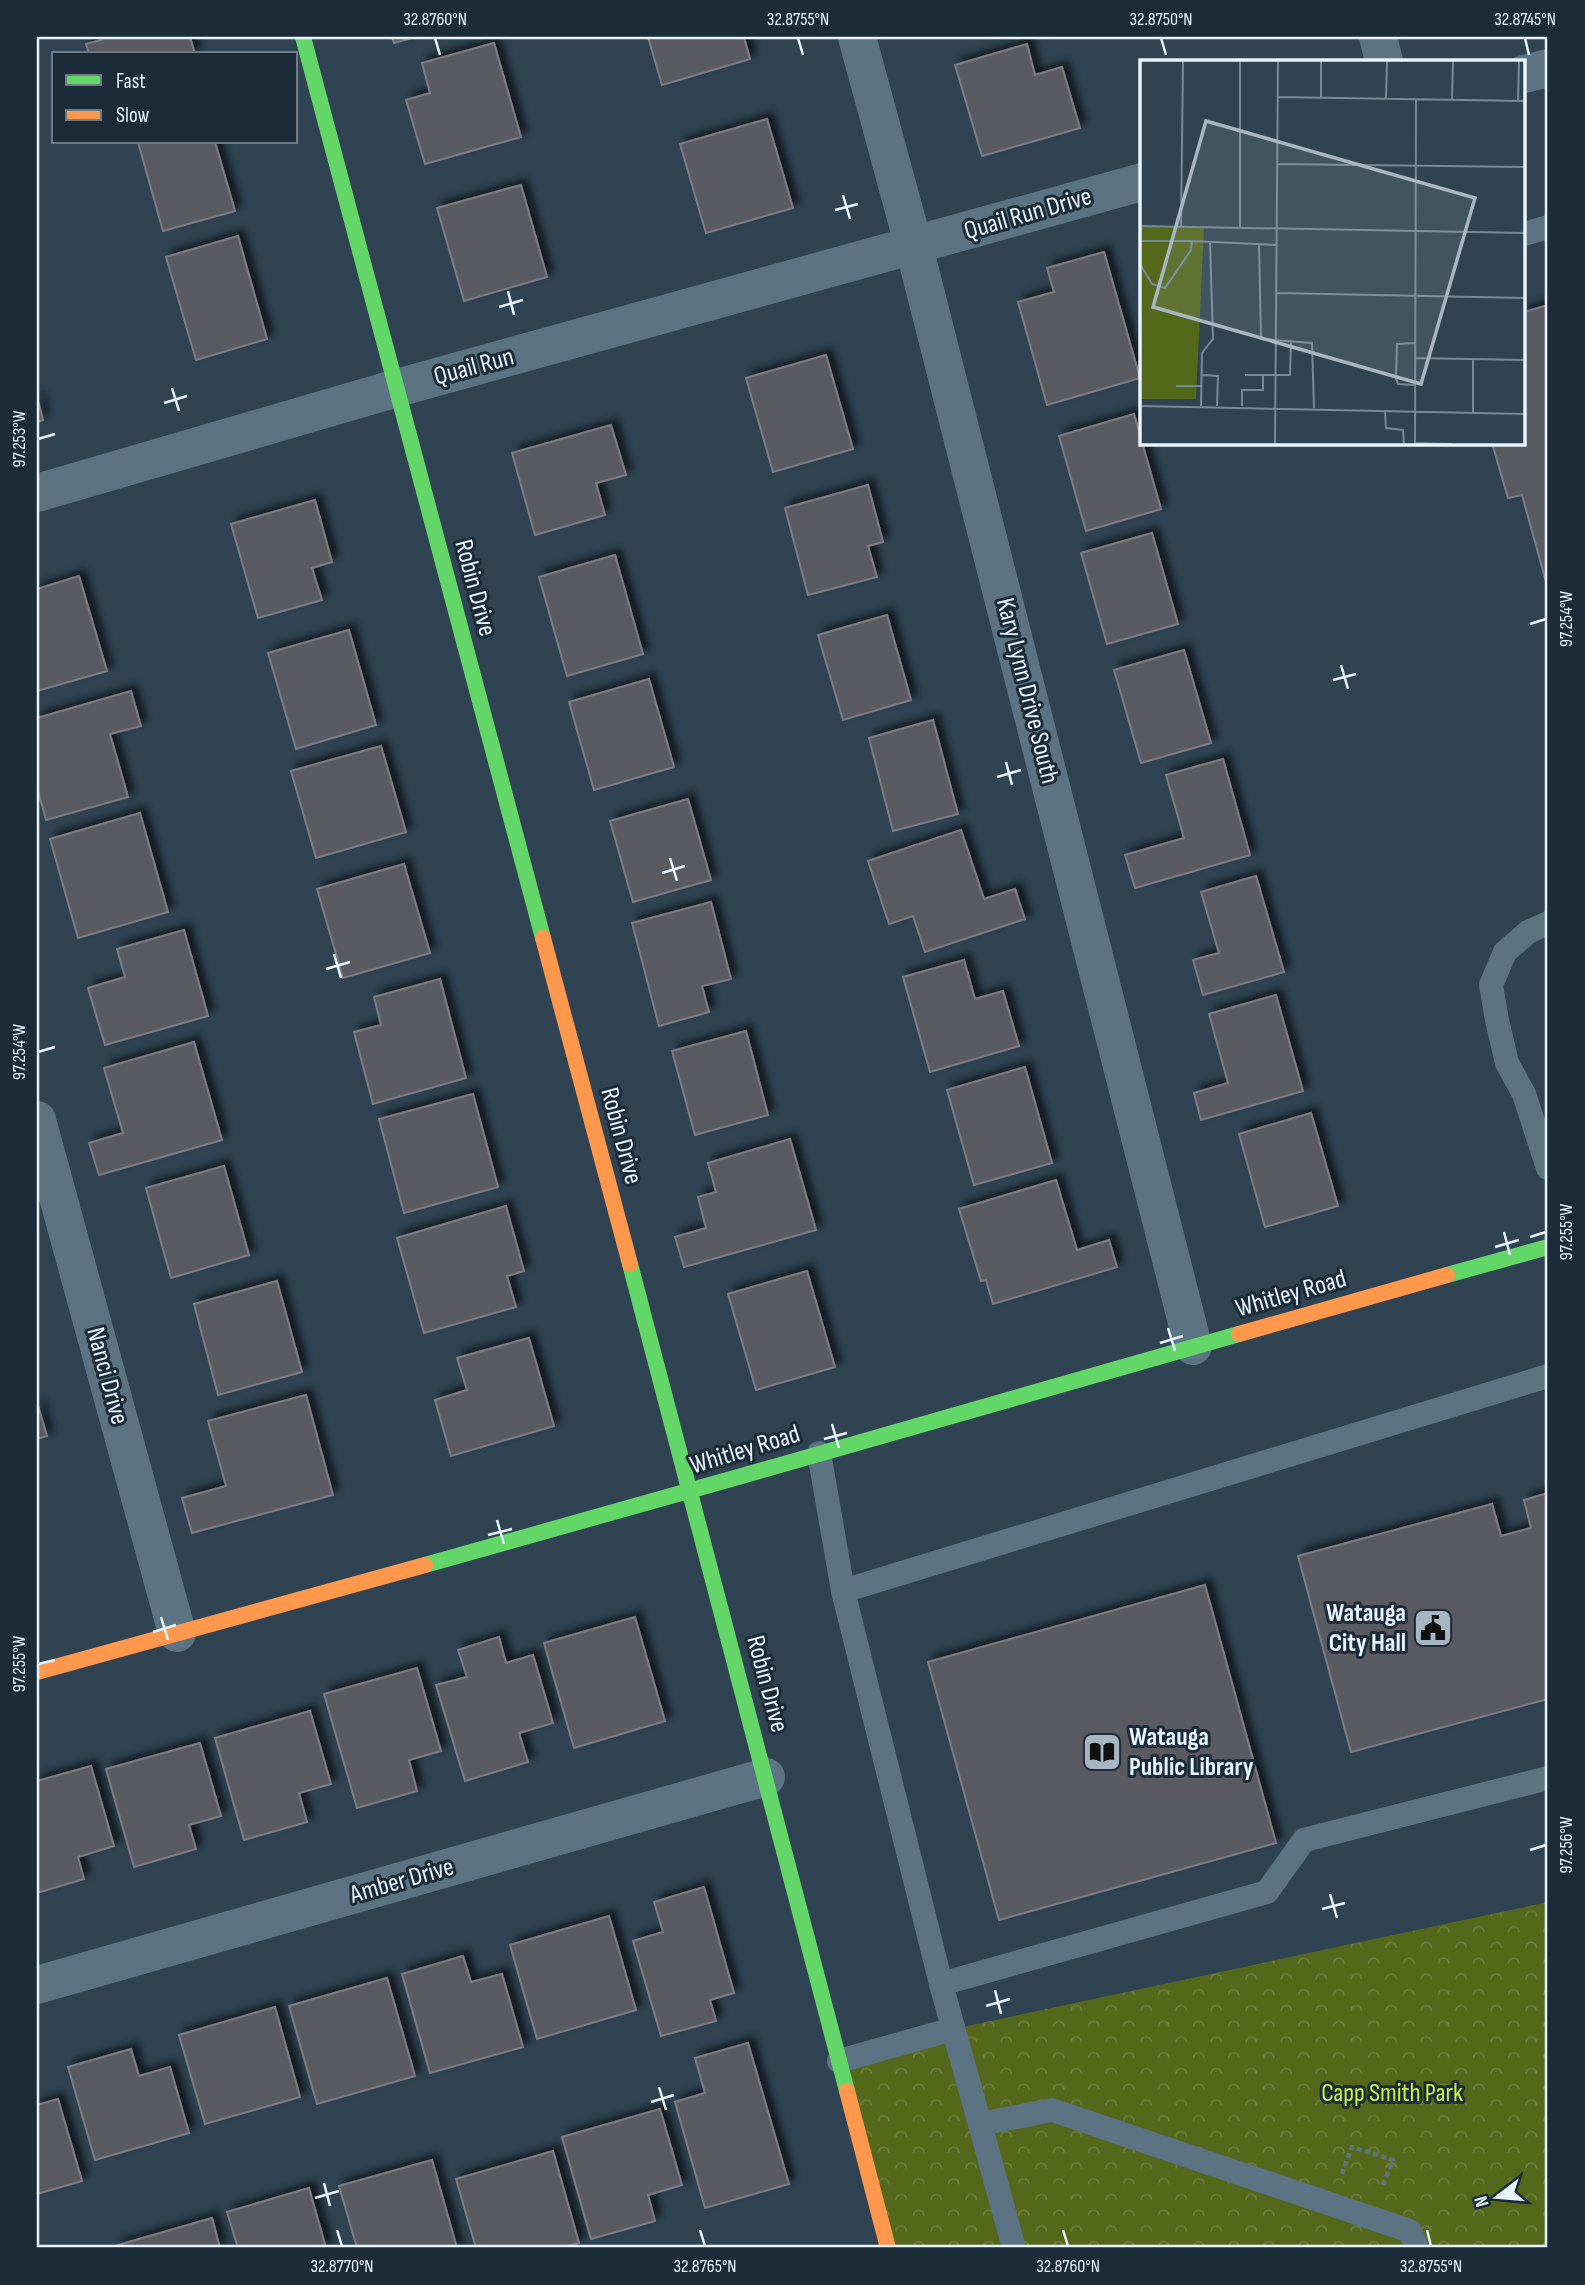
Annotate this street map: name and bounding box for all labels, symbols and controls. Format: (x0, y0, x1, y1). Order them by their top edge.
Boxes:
text: 32.8760°N (403, 9, 467, 30)
text: 32.8755°N (767, 9, 829, 30)
text: 32.8750°N (1129, 9, 1193, 30)
text: 32.8745°N (1494, 9, 1556, 30)
legend (52, 52, 298, 144)
inset map (1140, 60, 1526, 444)
text: Fast (116, 69, 146, 94)
text: Slow (116, 103, 150, 128)
street label: Quail Run Drive (961, 181, 1095, 247)
street label: Quail Run (431, 341, 517, 393)
text: 97.253°W (9, 410, 30, 467)
street label: Robin Drive (447, 536, 503, 640)
text: 97.254°W (1556, 591, 1577, 647)
street label: Kary Lynn Drive South (989, 595, 1065, 787)
text: 97.254°W (9, 1024, 30, 1080)
street label: Robin Drive (593, 1084, 649, 1188)
text: 97.255°W (1556, 1203, 1577, 1260)
street label: Whitley Road (1232, 1263, 1350, 1325)
street label: Nanci Drive (79, 1324, 135, 1428)
street label: Whitley Road (686, 1419, 804, 1481)
place label: Watauga City Hall (1326, 1598, 1406, 1659)
public building icon: Watauga City Hall (1412, 1607, 1454, 1649)
street label: Robin Drive (739, 1632, 795, 1736)
text: 97.255°W (9, 1635, 30, 1692)
place label: Watauga Public Library (1129, 1722, 1254, 1783)
library icon: Watauga Public Library (1081, 1731, 1123, 1773)
text: 97.256°W (1556, 1816, 1577, 1874)
street label: Amber Drive (346, 1851, 457, 1911)
park label: Capp Smith Park (1321, 2078, 1463, 2109)
north arrow (1462, 2162, 1532, 2232)
text: N (1470, 2193, 1495, 2209)
text: 32.8770°N (310, 2256, 374, 2277)
text: 32.8765°N (674, 2256, 736, 2277)
text: 32.8760°N (1036, 2256, 1100, 2277)
text: 32.8755°N (1400, 2256, 1462, 2277)

